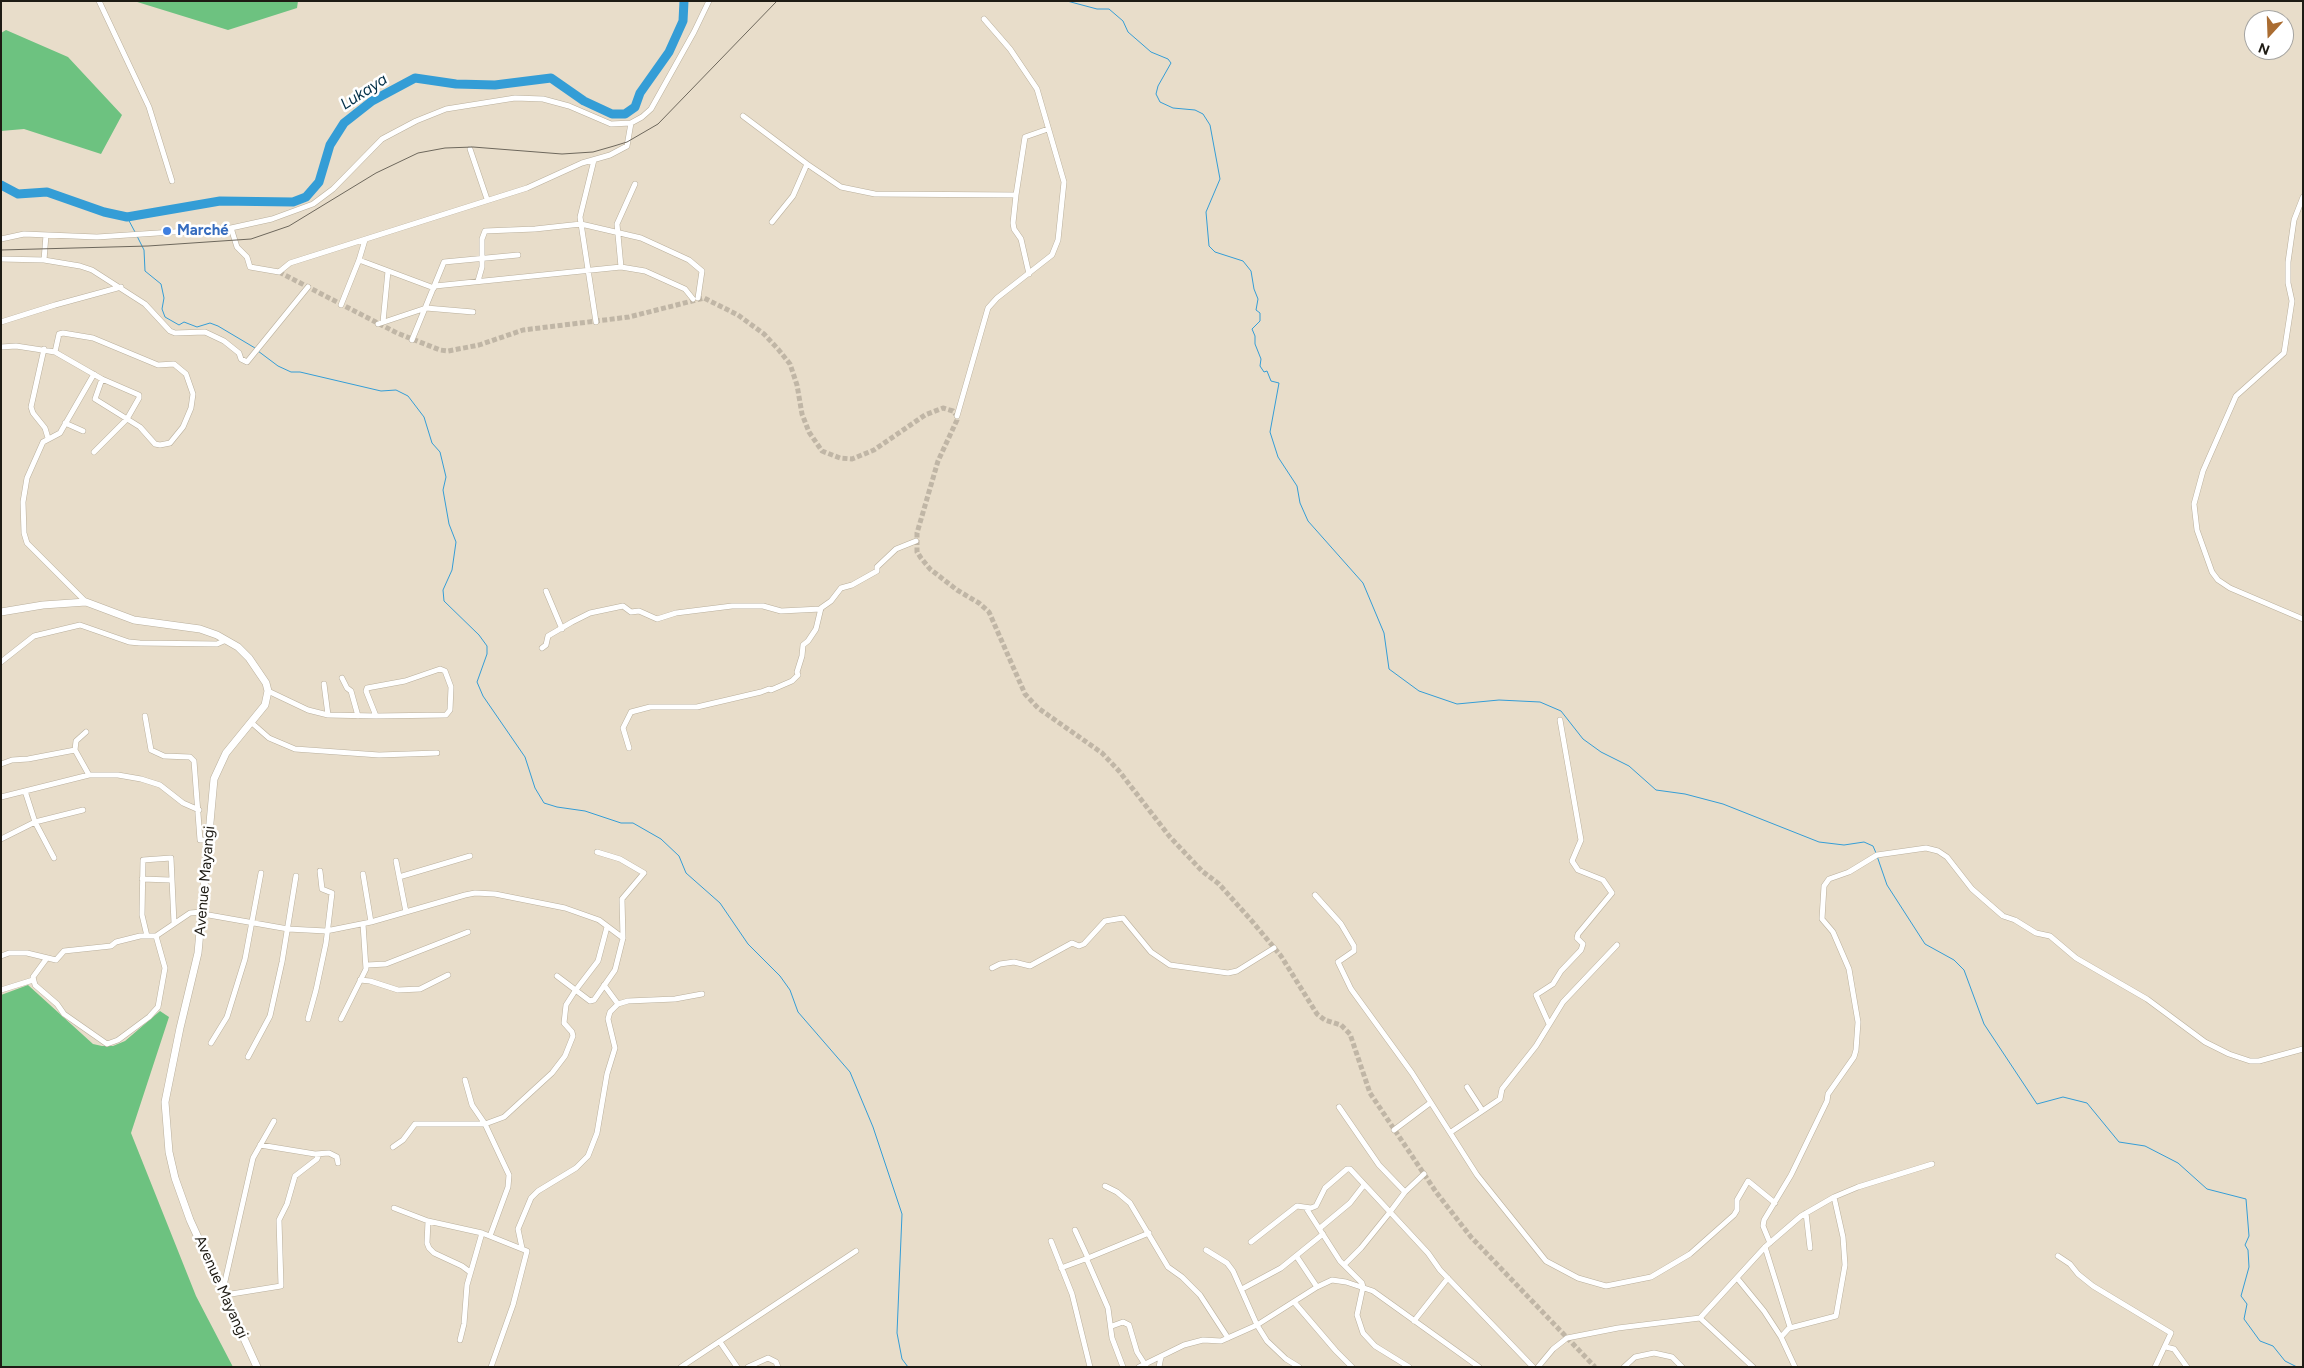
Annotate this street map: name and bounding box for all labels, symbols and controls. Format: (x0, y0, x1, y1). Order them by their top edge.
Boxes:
north arrow (2244, 10, 2294, 60)
text: N (2256, 39, 2272, 58)
water label: Lukaya (337, 70, 391, 114)
place label: Marché (177, 222, 229, 240)
marker: Marché (161, 225, 173, 237)
street label: Avenue Mayangi (191, 825, 219, 937)
street label: Avenue Mayangi (190, 1233, 252, 1341)

